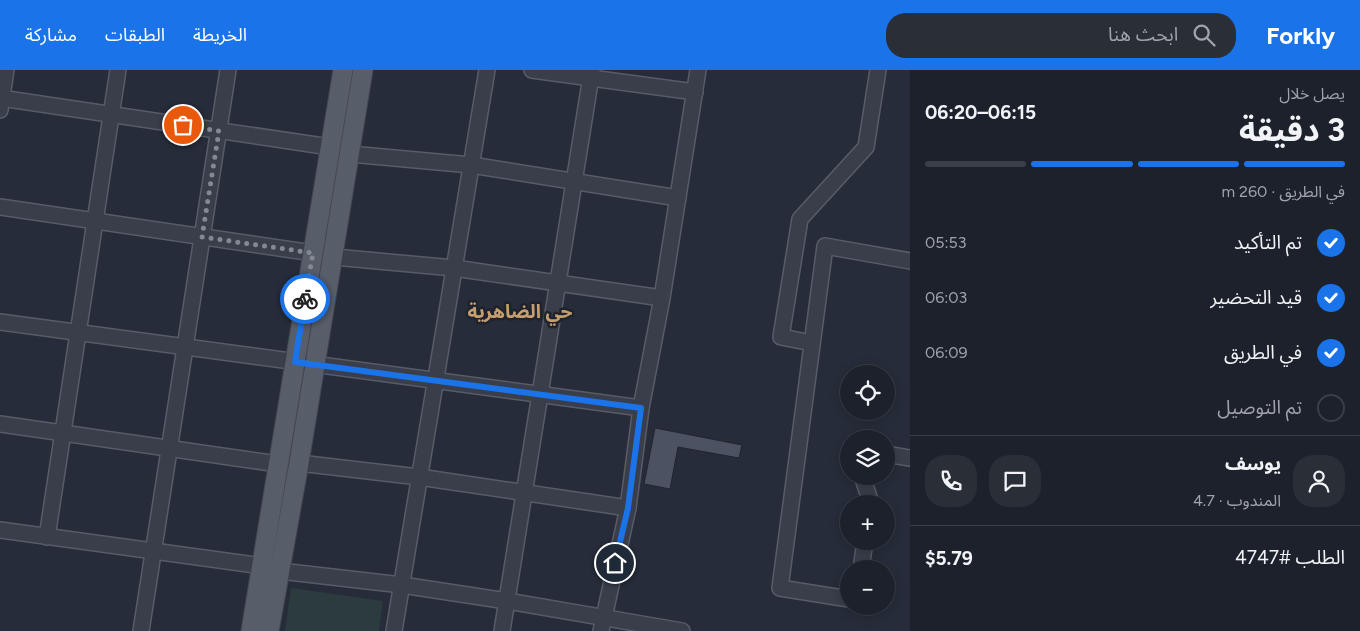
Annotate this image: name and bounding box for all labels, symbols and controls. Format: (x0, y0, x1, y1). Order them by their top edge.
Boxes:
search box (886, 13, 1236, 58)
icon: search (1190, 21, 1218, 49)
text: Forkly (1266, 21, 1335, 50)
text: ابحث هنا (1108, 23, 1178, 46)
text: مشاركة (25, 24, 77, 46)
text: الطبقات (105, 24, 165, 46)
text: الخريطة (193, 24, 247, 46)
text: يصل خلال (1279, 84, 1345, 103)
text: 06:15–06:20 (925, 101, 1036, 124)
pin (162, 104, 204, 146)
icon: bag (169, 111, 197, 139)
text: 3 دقيقة (1239, 111, 1345, 149)
text: في الطريق · 260 m (1221, 182, 1345, 201)
icon: check (1317, 229, 1345, 257)
text: تم التأكيد (1234, 231, 1302, 254)
text: 05:53 (925, 233, 966, 252)
courier (280, 274, 330, 324)
icon: check (1317, 284, 1345, 312)
icon: bike (291, 285, 319, 313)
text: قيد التحضير (1210, 286, 1302, 309)
text: 06:03 (925, 288, 967, 307)
district label: حي الضاهرية (467, 300, 573, 326)
icon: check (1317, 339, 1345, 367)
text: في الطريق (1224, 341, 1302, 364)
text: 06:09 (925, 343, 968, 362)
map controls (840, 365, 895, 615)
button: locate (840, 365, 895, 420)
text: تم التوصيل (1217, 396, 1302, 419)
button: layers (840, 430, 895, 485)
text: يوسف (1225, 452, 1281, 475)
button: phone (925, 455, 977, 507)
button: chat (989, 455, 1041, 507)
button: person (1293, 455, 1345, 507)
text: المندوب · 4.7 (1193, 491, 1281, 510)
button: + (840, 495, 895, 550)
pin (594, 542, 636, 584)
text: الطلب #4747 (1235, 546, 1345, 569)
text: $5.79 (925, 547, 973, 570)
icon: home (601, 549, 629, 577)
button: − (840, 560, 895, 615)

